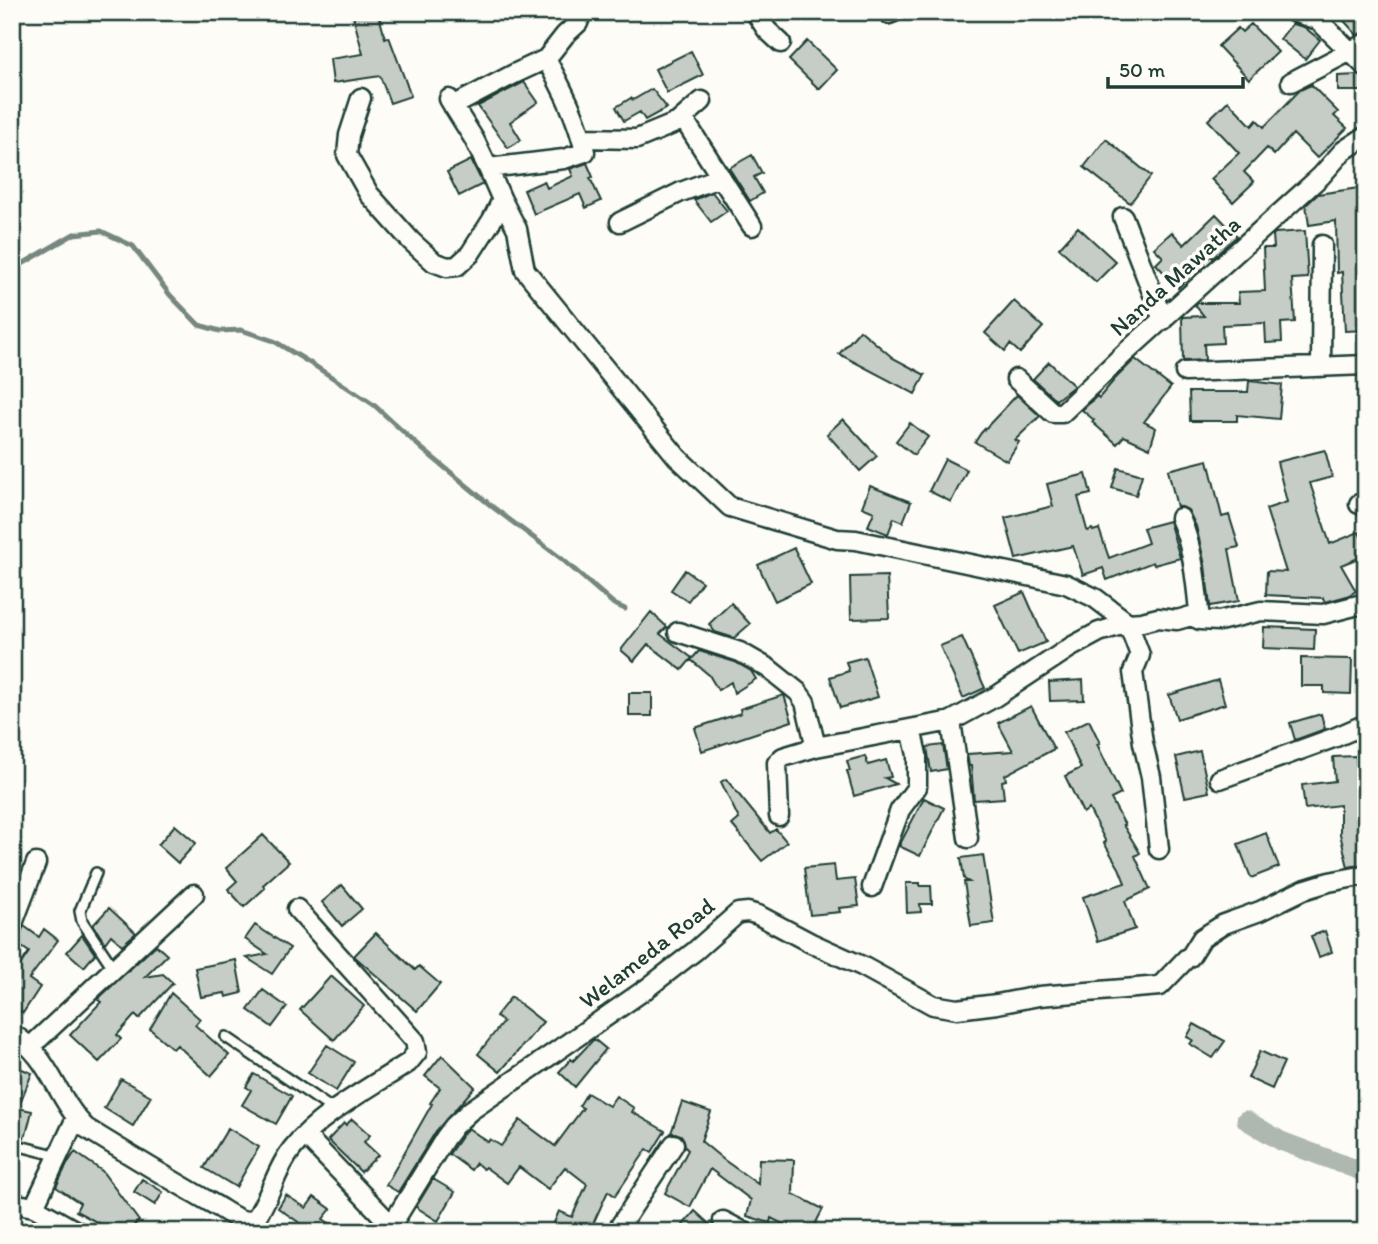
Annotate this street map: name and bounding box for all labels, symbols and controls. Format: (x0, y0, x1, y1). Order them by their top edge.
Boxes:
scale bar (1108, 46, 1243, 90)
text: 50 m (1119, 57, 1166, 82)
street label: Nanda Mawatha (1103, 209, 1246, 342)
street label: Welameda Road (573, 891, 720, 1015)

